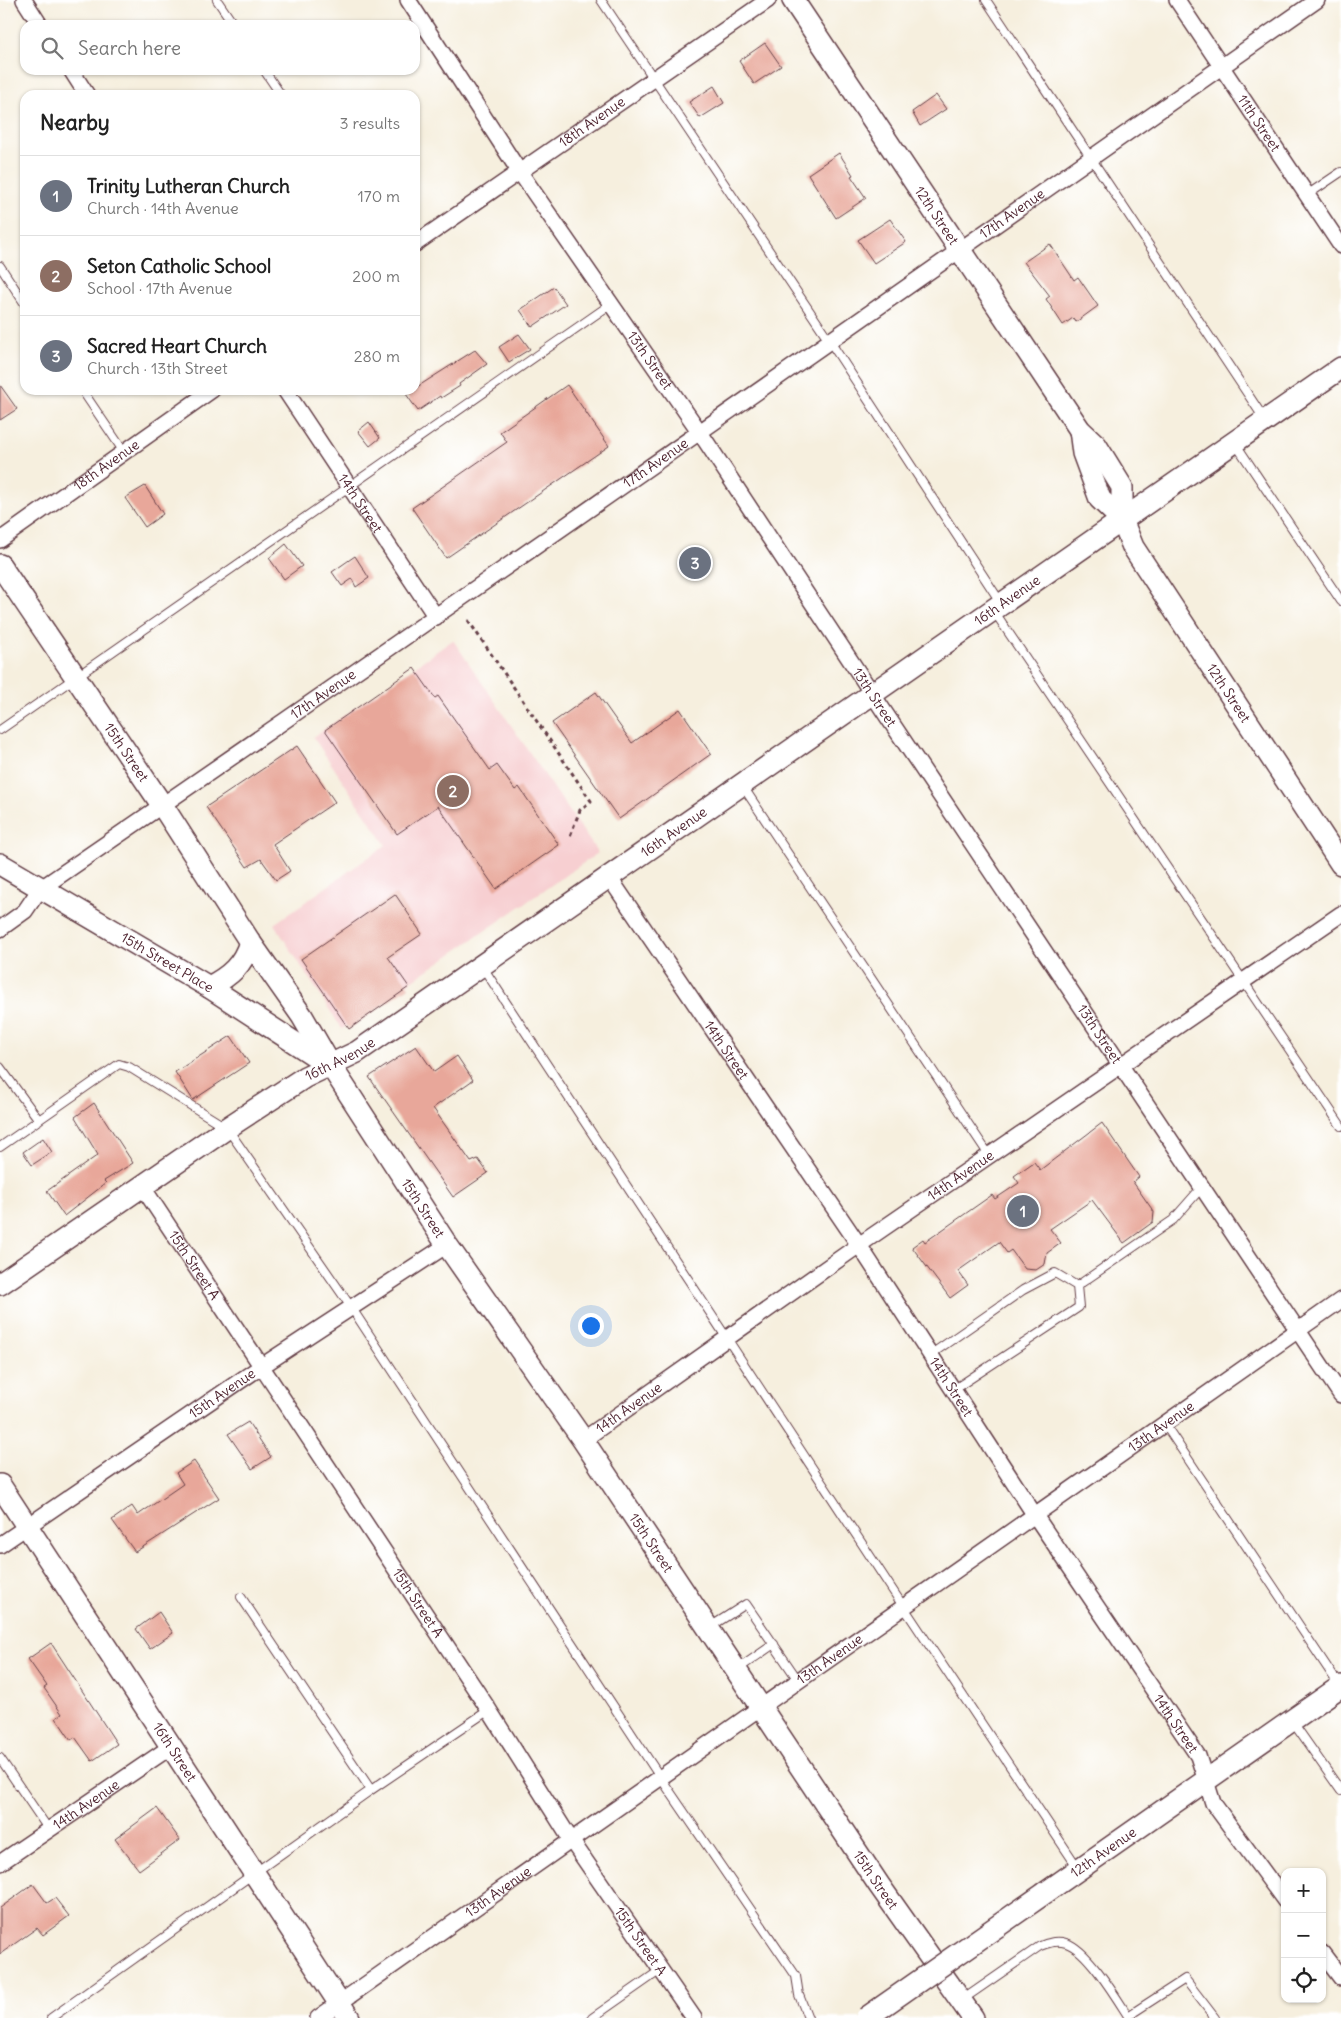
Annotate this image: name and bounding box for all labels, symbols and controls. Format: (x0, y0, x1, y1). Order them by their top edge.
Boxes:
search box (20, 20, 420, 75)
icon: search (38, 34, 66, 62)
text: Search here (78, 36, 181, 60)
street label: 11th Street (1234, 91, 1285, 155)
street label: 18th Avenue (555, 93, 629, 151)
text: Nearby (40, 109, 110, 136)
text: 3 results (340, 113, 400, 133)
text: Trinity Lutheran Church (87, 174, 290, 198)
street label: 12th Street (911, 183, 963, 248)
street label: 17th Avenue (976, 184, 1048, 243)
text: 1 (53, 186, 59, 206)
text: 170 m (357, 186, 400, 206)
text: Church · 14th Avenue (87, 198, 239, 218)
text: Seton Catholic School (87, 254, 271, 278)
text: 2 (52, 266, 60, 286)
text: 200 m (352, 266, 400, 286)
text: School · 17th Avenue (87, 278, 232, 298)
street label: 13th Street (624, 328, 677, 393)
text: Sacred Heart Church (87, 334, 267, 358)
text: 3 (51, 346, 61, 366)
text: 280 m (354, 346, 400, 366)
text: Church · 13th Street (87, 358, 228, 378)
street label: 17th Avenue (619, 434, 692, 492)
street label: 18th Avenue (70, 435, 143, 494)
street label: 14th Street (334, 470, 387, 536)
pin: 3 (679, 544, 711, 582)
street label: 16th Avenue (970, 571, 1044, 629)
street label: 12th Street (1203, 660, 1255, 726)
street label: 13th Street (849, 664, 901, 730)
street label: 17th Avenue (287, 665, 359, 723)
street label: 15th Street (100, 719, 153, 785)
pin: 2 (437, 772, 469, 810)
street label: 16th Avenue (637, 803, 710, 861)
street label: 15th Street Place (118, 928, 217, 997)
street label: 13th Street (1073, 1001, 1126, 1067)
street label: 14th Street (700, 1017, 753, 1083)
street label: 16th Avenue (302, 1033, 379, 1085)
street label: 14th Avenue (924, 1146, 997, 1204)
street label: 15th Street (397, 1175, 449, 1241)
pin: 1 (1007, 1192, 1039, 1230)
street label: 15th Street A (165, 1227, 224, 1303)
your location (578, 1313, 604, 1339)
street label: 14th Street (925, 1354, 977, 1420)
street label: 15th Avenue (185, 1364, 259, 1422)
street label: 14th Avenue (592, 1378, 665, 1437)
street label: 13th Avenue (1125, 1397, 1198, 1456)
street label: 15th Street (625, 1510, 678, 1576)
street label: 15th Street A (389, 1565, 448, 1641)
street label: 13th Avenue (793, 1630, 866, 1688)
street label: 14th Street (1150, 1691, 1202, 1757)
street label: 16th Street (149, 1719, 201, 1785)
street label: 14th Avenue (49, 1775, 123, 1834)
street label: 12th Avenue (1067, 1823, 1140, 1882)
street label: 15th Street (850, 1847, 902, 1913)
street label: 13th Avenue (462, 1862, 535, 1921)
map controls (1281, 1868, 1326, 2003)
button: + (1281, 1868, 1326, 1913)
street label: 15th Street A (611, 1903, 671, 1979)
button: − (1281, 1913, 1326, 1958)
button: locate (1281, 1958, 1326, 2003)

